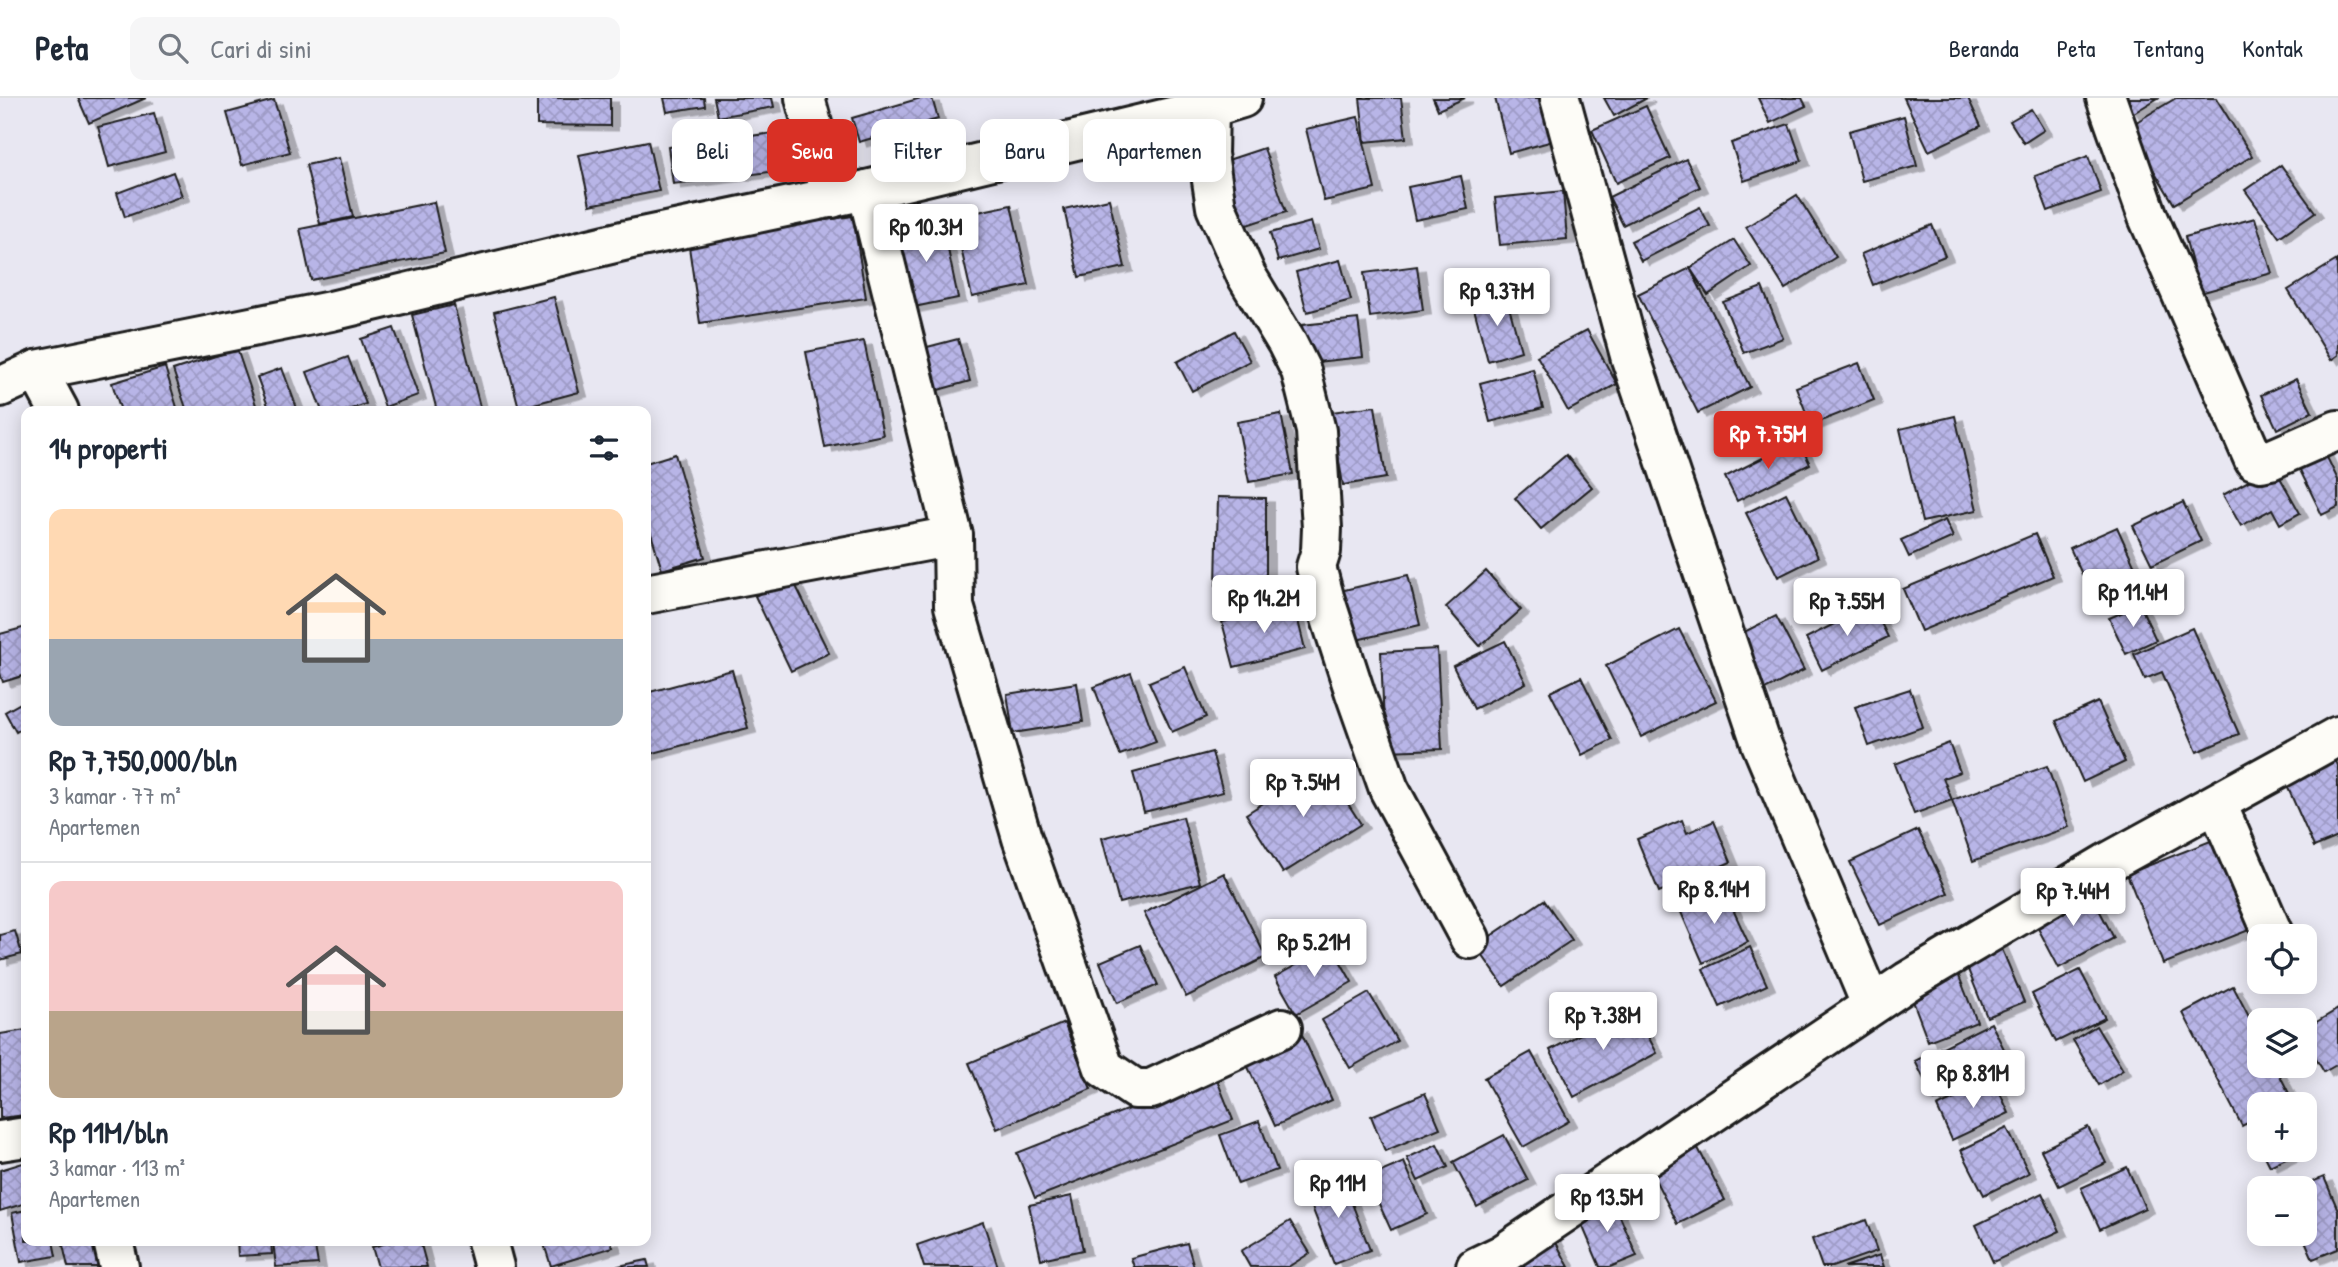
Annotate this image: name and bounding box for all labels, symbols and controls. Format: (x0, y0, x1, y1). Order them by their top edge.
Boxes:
search box (130, 17, 620, 80)
text: Peta (35, 26, 88, 70)
icon: search (154, 29, 192, 67)
text: Cari di sini (210, 31, 312, 66)
text: Beranda (1949, 32, 2019, 64)
text: Peta (2057, 32, 2095, 64)
text: Tentang (2133, 32, 2204, 64)
text: Kontak (2242, 32, 2303, 64)
chip: Beli (672, 119, 753, 182)
chip: Sewa (767, 119, 857, 182)
chip: Filter (871, 119, 966, 182)
chip: Baru (980, 119, 1069, 182)
chip: Apartemen (1083, 119, 1226, 182)
pin: Rp 10.3M (854, 204, 998, 264)
text: Rp 10.3M (889, 211, 963, 242)
pin: Rp 9.37M (1425, 268, 1569, 328)
text: Rp 9.37M (1460, 275, 1534, 306)
pin: Rp 7.75M (1696, 412, 1840, 471)
text: Rp 7.75M (1730, 418, 1806, 449)
text: 14 properti (49, 428, 168, 468)
icon: filters (585, 429, 623, 467)
icon: home (273, 555, 399, 681)
pin: Rp 11.4M (2061, 570, 2205, 629)
pin: Rp 14.2M (1192, 575, 1336, 635)
text: Rp 11.4M (2098, 576, 2168, 607)
pin: Rp 7.55M (1775, 578, 1919, 638)
text: Rp 14.2M (1228, 582, 1300, 613)
text: Rp 7.55M (1809, 585, 1885, 616)
text: Rp 7,750,000/bln (49, 740, 237, 780)
pin: Rp 7.54M (1231, 760, 1375, 819)
text: Rp 7.54M (1266, 766, 1340, 797)
text: 3 kamar · 77 m² (49, 780, 181, 811)
text: Apartemen (49, 811, 140, 842)
pin: Rp 8.14M (1642, 866, 1786, 926)
pin: Rp 7.44M (2001, 868, 2145, 928)
text: Rp 8.14M (1678, 873, 1750, 904)
text: Rp 7.44M (2037, 875, 2109, 906)
pin: Rp 5.21M (1242, 920, 1386, 979)
map controls (2247, 924, 2317, 1246)
button: locate (2247, 924, 2317, 994)
text: Rp 5.21M (1277, 926, 1351, 957)
icon: home (273, 927, 399, 1053)
pin: Rp 7.38M (1531, 992, 1675, 1052)
text: Rp 7.38M (1565, 999, 1641, 1030)
button: layers (2247, 1008, 2317, 1078)
pin: Rp 8.81M (1901, 1051, 2045, 1110)
text: Rp 8.81M (1937, 1057, 2009, 1088)
button: + (2247, 1092, 2317, 1162)
text: Rp 11M/bln (49, 1112, 169, 1152)
text: 3 kamar · 113 m² (49, 1152, 185, 1183)
pin: Rp 11M (1281, 1160, 1395, 1220)
text: Rp 11M (1310, 1167, 1366, 1198)
pin: Rp 13.5M (1535, 1174, 1679, 1234)
button: − (2247, 1176, 2317, 1246)
text: Rp 13.5M (1571, 1181, 1643, 1212)
text: Apartemen (49, 1183, 140, 1214)

